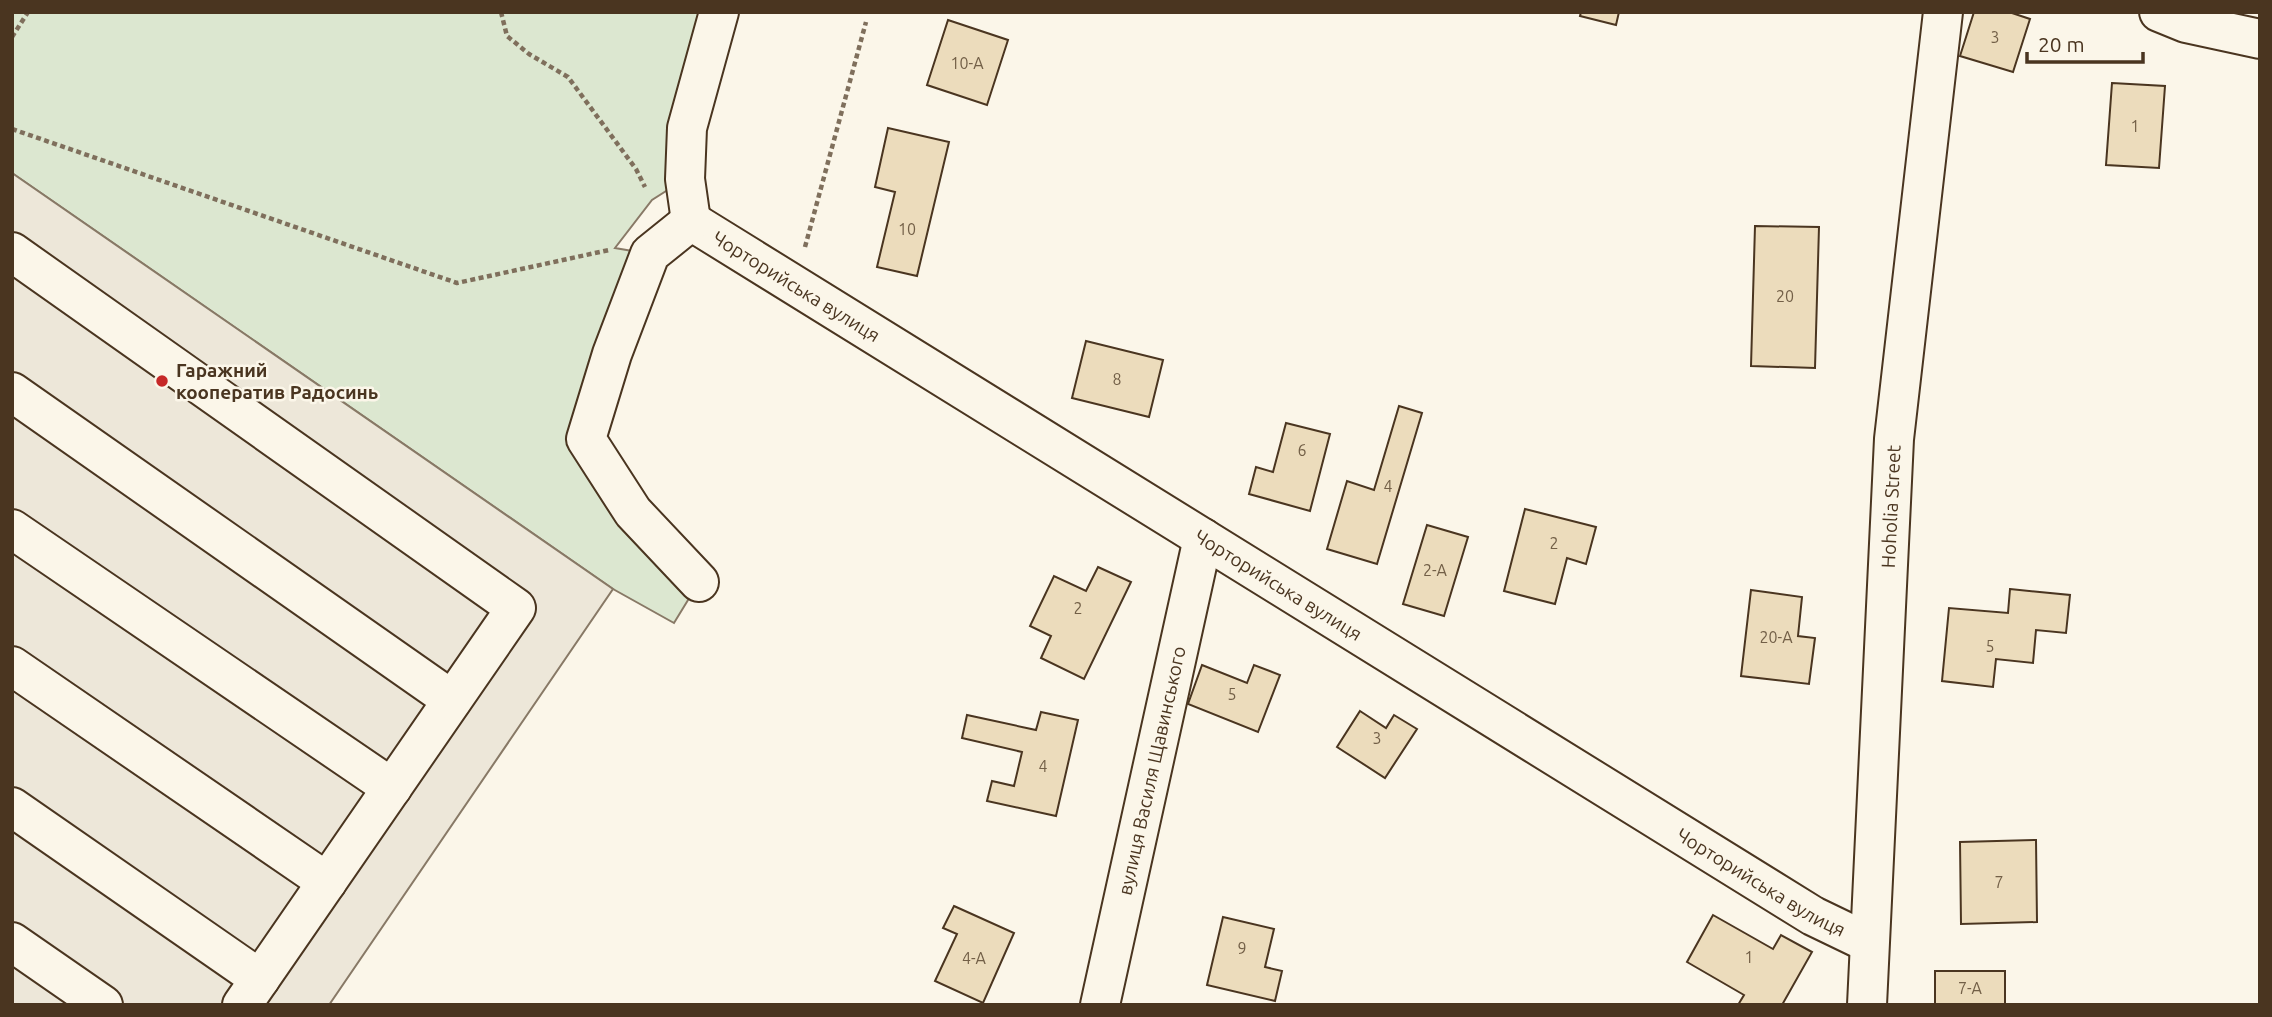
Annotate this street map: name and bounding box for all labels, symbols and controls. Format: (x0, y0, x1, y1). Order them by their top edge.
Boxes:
scale bar (2027, 21, 2142, 65)
house number: 3 (1990, 28, 2000, 46)
text: 20 m (2038, 32, 2085, 56)
house number: 10-А (950, 54, 984, 72)
house number: 1 (2130, 117, 2140, 135)
house number: 10 (898, 220, 916, 238)
street label: Чорторийська вулиця (709, 226, 884, 346)
house number: 20 (1776, 287, 1794, 305)
place label: Гаражний кооператив Радосинь (176, 359, 378, 403)
house number: 8 (1112, 370, 1122, 388)
marker: Гаражний кооператив Радосинь (154, 373, 170, 389)
house number: 6 (1297, 441, 1307, 459)
street label: Hoholia Street (1877, 444, 1905, 569)
house number: 4 (1383, 477, 1393, 495)
street label: Чорторийська вулиця (1191, 525, 1366, 645)
house number: 2 (1549, 534, 1559, 552)
house number: 2-А (1423, 561, 1448, 579)
house number: 2 (1073, 599, 1083, 617)
house number: 20-А (1759, 628, 1793, 646)
house number: 5 (1985, 637, 1995, 655)
street label: вулиця Василя Щавинського (1114, 644, 1190, 897)
house number: 5 (1227, 685, 1237, 703)
house number: 3 (1372, 729, 1382, 747)
house number: 4 (1038, 757, 1048, 775)
street label: Чорторийська вулиця (1673, 823, 1849, 941)
house number: 7 (1994, 873, 2004, 891)
house number: 9 (1237, 939, 1247, 957)
house number: 1 (1744, 948, 1754, 966)
house number: 4-А (962, 949, 987, 967)
house number: 7-А (1958, 979, 1983, 997)

